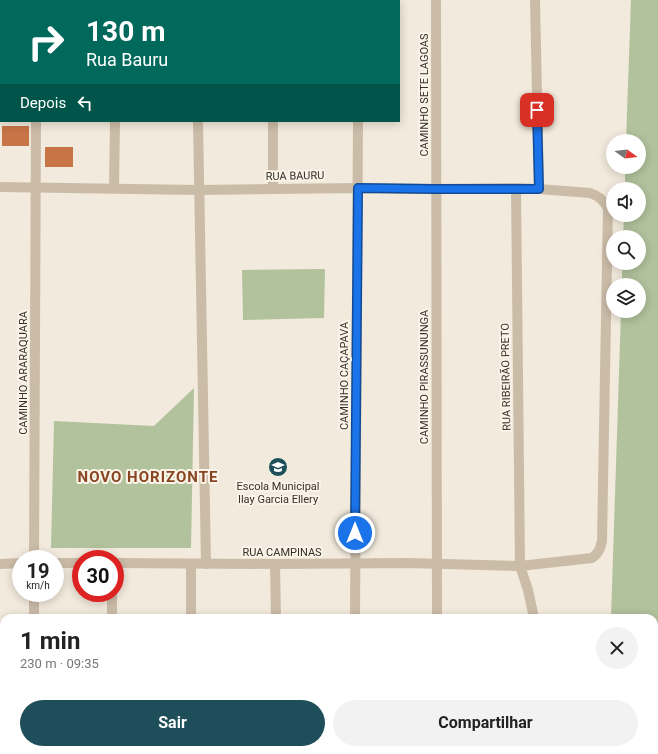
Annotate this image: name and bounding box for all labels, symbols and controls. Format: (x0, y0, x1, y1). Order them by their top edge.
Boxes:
text: 130 m (86, 15, 165, 48)
icon: right (20, 16, 72, 68)
street label: CAMINHO SETE LAGOAS (418, 33, 431, 157)
text: Rua Bauru (86, 49, 168, 70)
icon: left (74, 92, 96, 114)
pin (520, 93, 554, 127)
text: Depois (20, 94, 66, 112)
icon: arrive (526, 99, 548, 121)
north arrow (606, 134, 646, 174)
map controls (606, 134, 646, 318)
street label: RUA BAURU (266, 169, 324, 183)
button: sound (606, 182, 646, 222)
button: search (606, 230, 646, 270)
button: layers (606, 278, 646, 318)
street label: CAMINHO PIRASSUNUNGA (418, 309, 431, 444)
street label: CAMINHO ARARAQUARA (17, 310, 30, 435)
street label: CAMINHO CAÇAPAVA (338, 321, 351, 430)
street label: RUA RIBEIRÃO PRETO (499, 323, 513, 431)
school or university icon: Escola Municipal Ilay Garcia Ellery (267, 456, 289, 478)
district label: NOVO HORIZONTE (78, 468, 218, 486)
place label: Escola Municipal Ilay Garcia Ellery (236, 480, 320, 506)
position arrow (334, 512, 376, 554)
street label: RUA CAMPINAS (242, 546, 322, 559)
speed limit sign: 30 (72, 550, 124, 602)
text: 19 (27, 559, 49, 583)
text: km/h (26, 580, 50, 591)
text: 1 min (20, 627, 80, 655)
button: close (596, 627, 638, 669)
text: 230 m · 09:35 (20, 656, 99, 671)
button: Sair (20, 700, 325, 746)
button: Compartilhar (333, 700, 638, 746)

